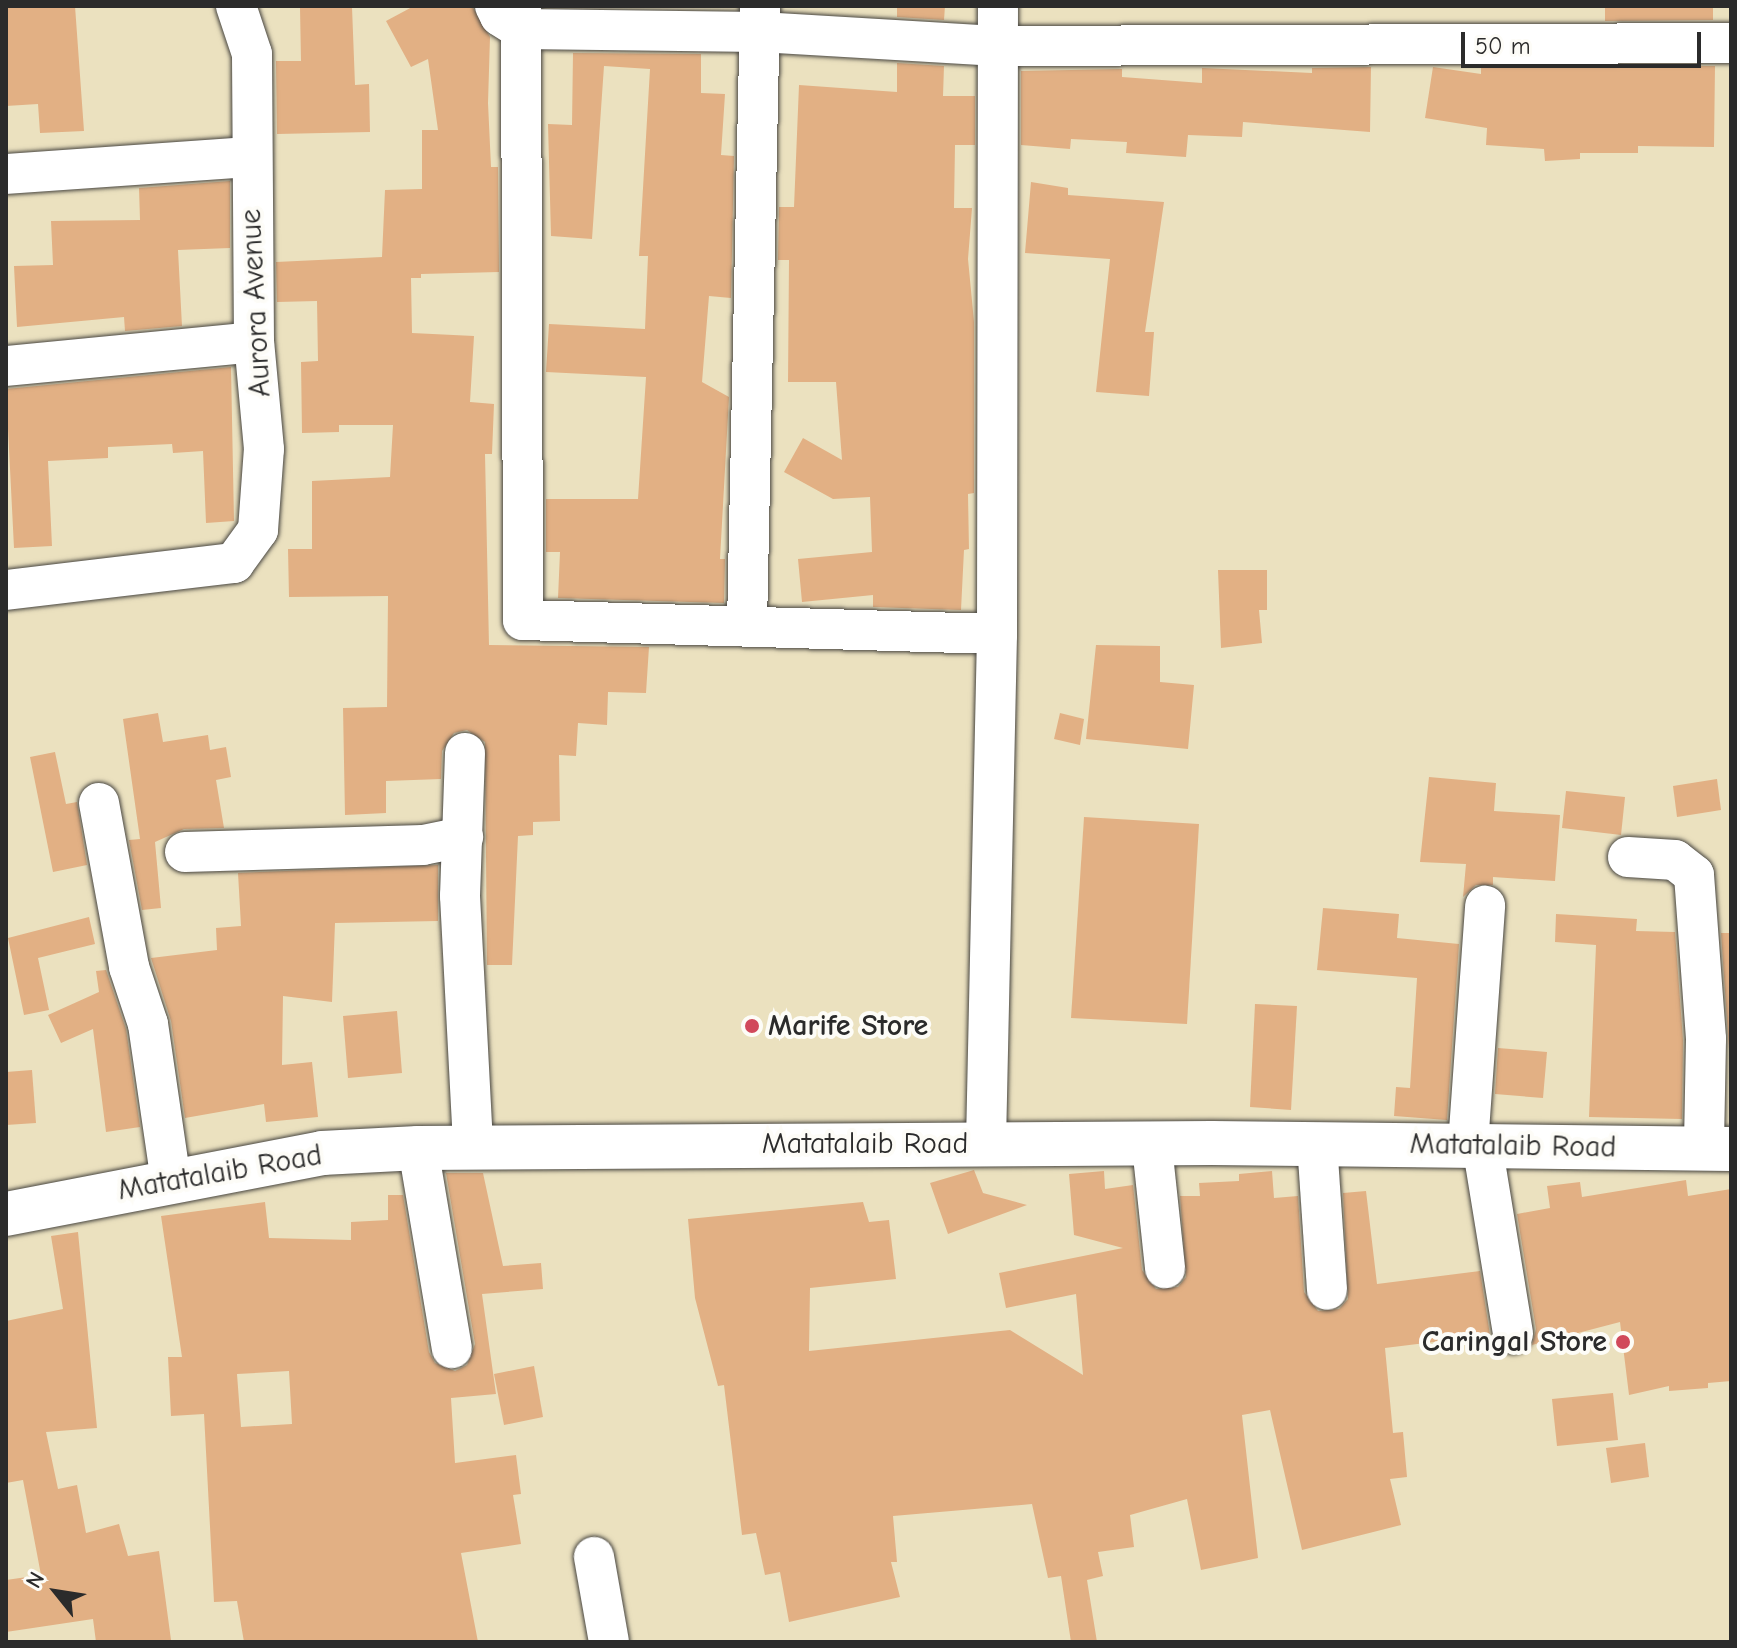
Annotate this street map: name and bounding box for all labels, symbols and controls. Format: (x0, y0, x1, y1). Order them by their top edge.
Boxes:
scale bar (1465, 16, 1705, 66)
text: 50 m (1475, 32, 1531, 60)
street label: Aurora Avenue (233, 208, 279, 398)
place label: Marife Store (768, 1008, 928, 1044)
marker: Marife Store (743, 1017, 761, 1035)
street label: Matatalaib Road (762, 1126, 968, 1162)
street label: Matatalaib Road (1409, 1126, 1617, 1166)
street label: Matatalaib Road (115, 1137, 325, 1209)
place label: Caringal Store (1422, 1324, 1607, 1360)
marker: Caringal Store (1614, 1333, 1632, 1351)
north arrow (16, 1552, 96, 1632)
text: N (20, 1567, 50, 1593)

